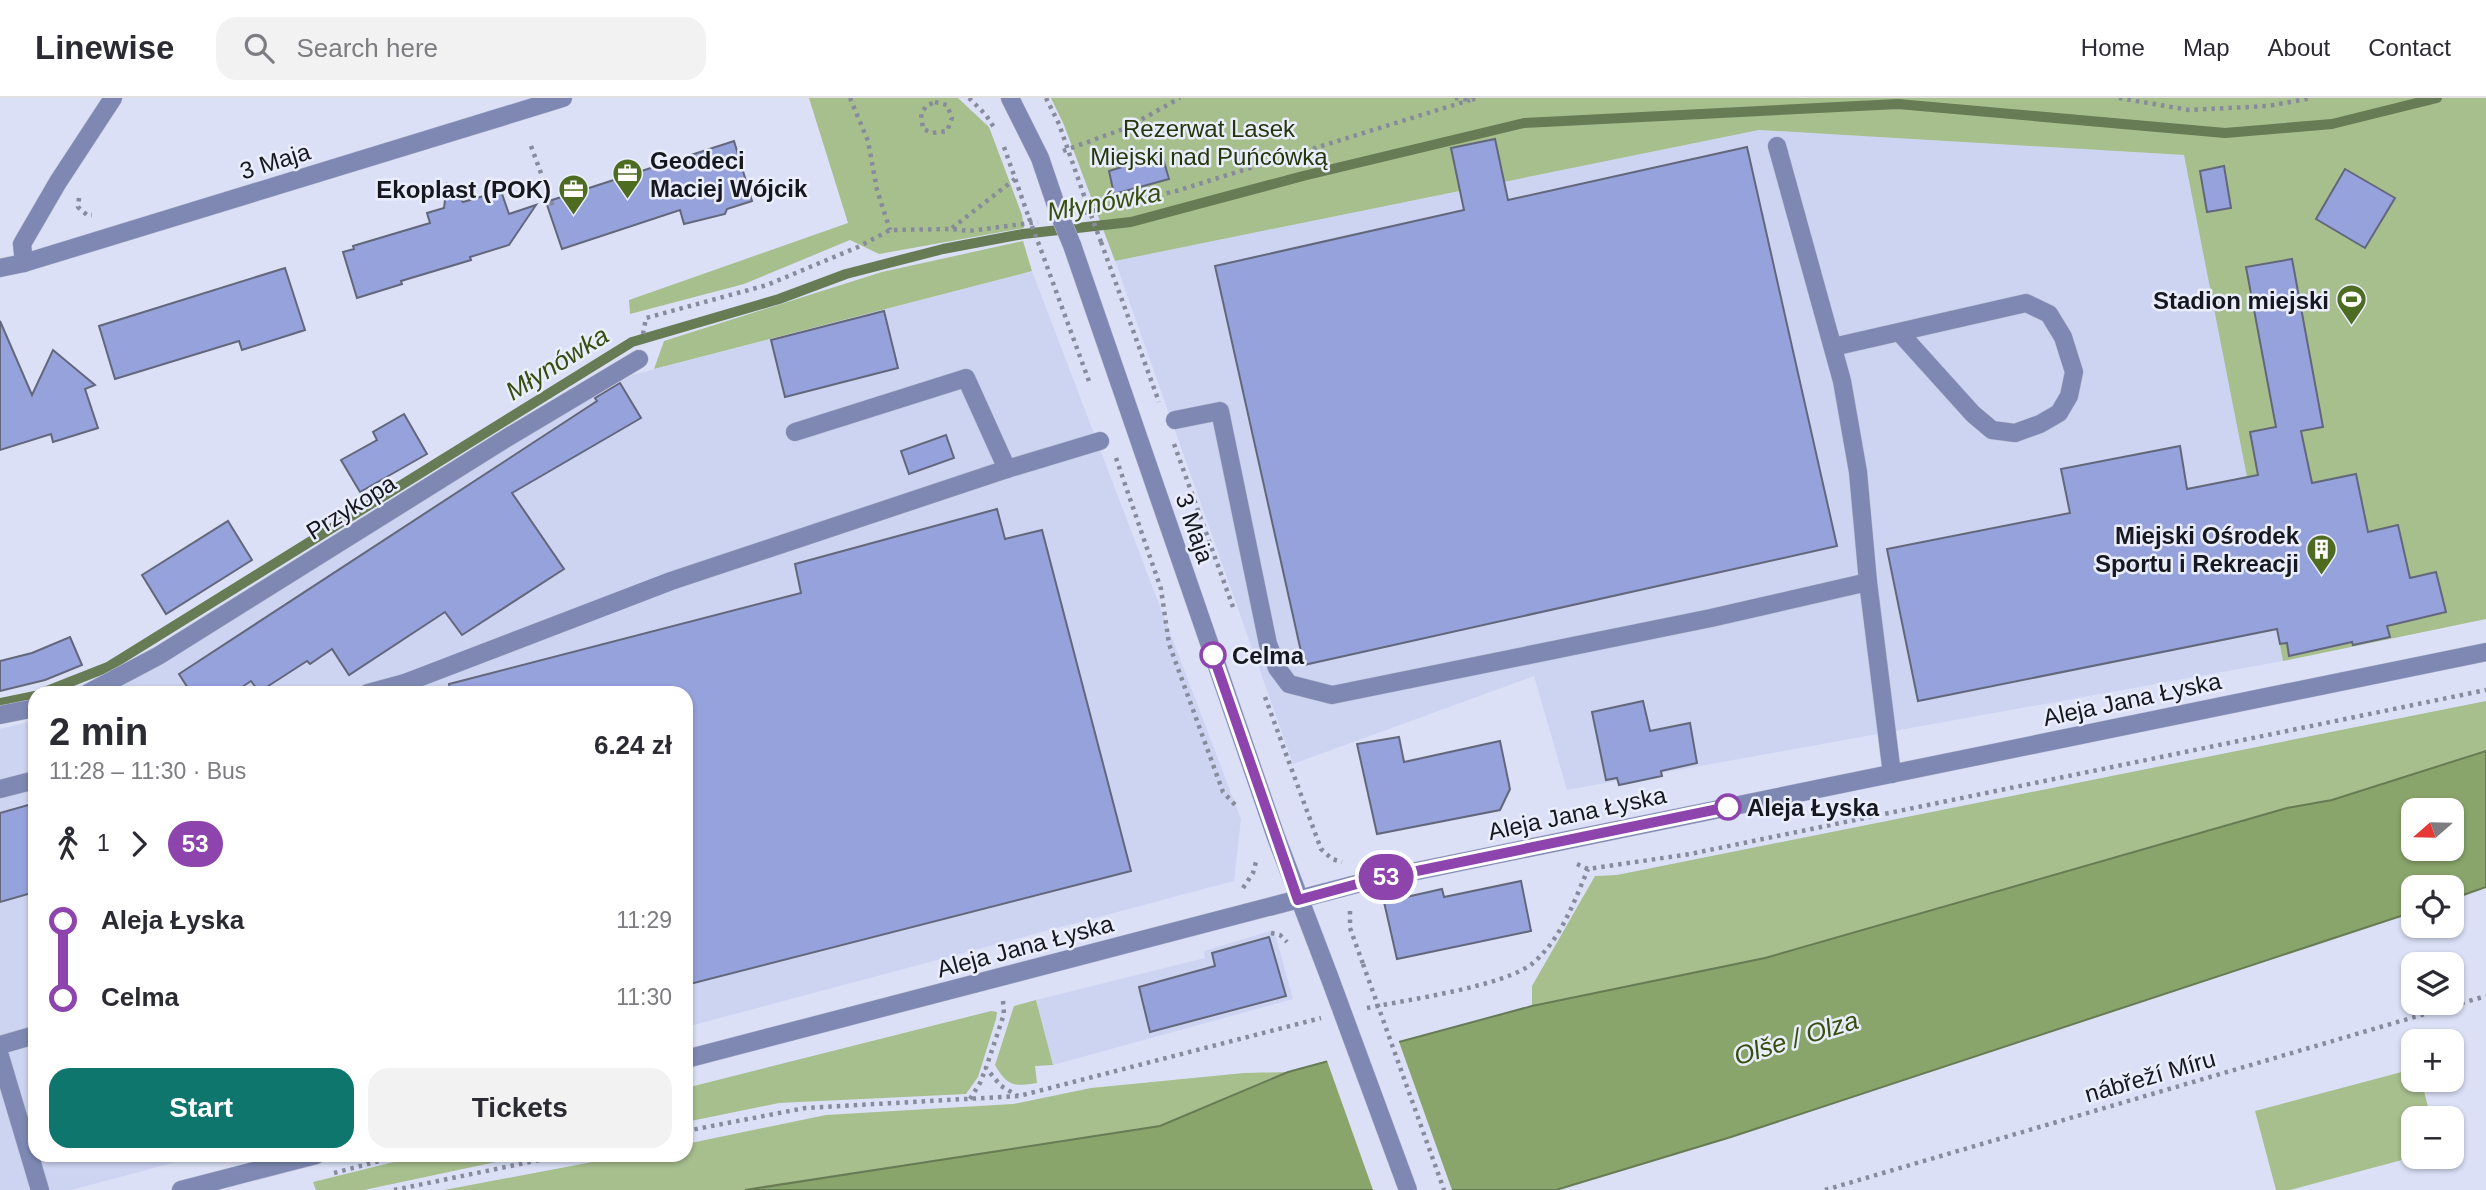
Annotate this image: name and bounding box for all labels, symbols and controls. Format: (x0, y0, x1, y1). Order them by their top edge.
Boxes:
search box (216, 17, 706, 80)
text: Linewise (35, 29, 174, 66)
icon: search (240, 29, 278, 67)
text: Search here (296, 33, 438, 63)
text: Home (2081, 34, 2145, 61)
text: Map (2183, 34, 2230, 61)
text: About (2268, 34, 2330, 61)
text: Contact (2368, 34, 2451, 61)
park label: Rezerwat Lasek Miejski nad Puńcówką (1090, 115, 1328, 170)
street label: 3 Maja (237, 137, 314, 184)
place label: Geodeci Maciej Wójcik (650, 147, 808, 202)
office icon: Geodeci Maciej Wójcik (610, 157, 644, 201)
office icon: Ekoplast (POK) (557, 172, 591, 216)
place label: Ekoplast (POK) (376, 176, 551, 203)
water label: Młynówka (1044, 177, 1164, 227)
sports icon: Stadion miejski (2335, 283, 2369, 327)
place label: Stadion miejski (2153, 287, 2329, 314)
water label: Młynówka (500, 320, 614, 406)
street label: Przykopa (301, 469, 401, 545)
street label: 3 Maja (1171, 490, 1220, 567)
place label: Miejski Ośrodek Sportu i Rekreacji (2095, 522, 2300, 577)
building icon: Miejski Ośrodek Sportu i Rekreacji (2305, 532, 2339, 576)
marker: Celma (1200, 642, 1226, 668)
place label: Celma (1232, 642, 1305, 669)
street label: Aleja Jana Łyska (2040, 667, 2224, 731)
text: 2 min (49, 711, 148, 753)
text: 6.24 zł (594, 730, 672, 760)
text: 11:28 – 11:30 · Bus (49, 758, 246, 784)
street label: Aleja Jana Łyska (1485, 781, 1669, 845)
marker: Aleja Łyska (1715, 794, 1741, 820)
place label: Aleja Łyska (1747, 794, 1880, 821)
north arrow (2401, 798, 2464, 861)
map controls (2401, 798, 2464, 1169)
icon: walk (49, 825, 87, 863)
icon: forward (120, 825, 158, 863)
text: 1 (97, 830, 110, 856)
text: 53 (182, 830, 209, 857)
line badge: 53 (1354, 854, 1418, 900)
text: 53 (1373, 863, 1399, 890)
button: locate (2401, 875, 2464, 938)
text: Aleja Łyska (101, 905, 244, 935)
text: 11:29 (616, 907, 672, 933)
street label: Aleja Jana Łyska (934, 909, 1117, 983)
button: layers (2401, 952, 2464, 1015)
text: Celma (101, 982, 179, 1012)
text: 11:30 (616, 984, 672, 1010)
water label: Olše / Olza (1730, 1005, 1862, 1071)
button: + (2401, 1029, 2464, 1092)
street label: nábřeží Míru (2082, 1044, 2218, 1108)
button: Start (49, 1068, 354, 1148)
button: Tickets (368, 1068, 672, 1148)
button: − (2401, 1106, 2464, 1169)

